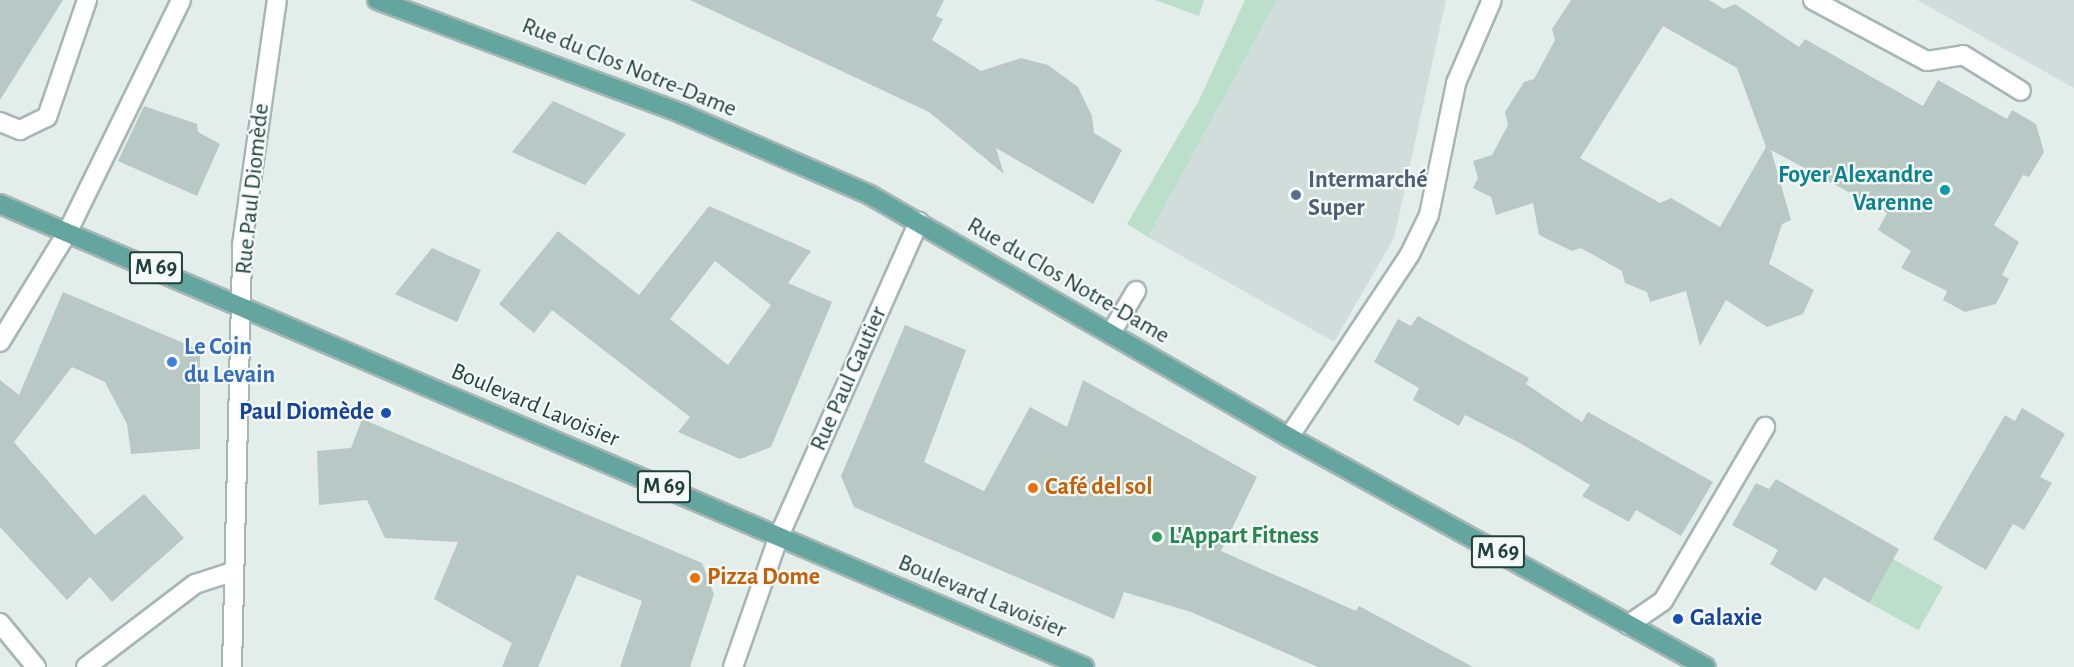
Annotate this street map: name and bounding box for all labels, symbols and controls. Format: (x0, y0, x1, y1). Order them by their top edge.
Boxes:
street label: Rue du Clos Notre-Dame (517, 12, 741, 124)
street label: Rue Paul Diomède (230, 102, 276, 276)
place label: Foyer Alexandre Varenne (1778, 162, 1933, 218)
place label: Intermarché Super (1308, 167, 1428, 223)
marker: Foyer Alexandre Varenne (1938, 183, 1952, 197)
marker: Intermarché Super (1289, 188, 1303, 202)
street label: Rue du Clos Notre-Dame (962, 211, 1174, 351)
road number: M 69 (128, 249, 184, 287)
street label: Rue Paul Gautier (804, 302, 894, 456)
place label: Le Coin du Levain (184, 334, 275, 390)
marker: Le Coin du Levain (165, 355, 179, 369)
street label: Boulevard Lavoisier (446, 358, 624, 454)
place label: Paul Diomède (239, 399, 374, 427)
marker: Paul Diomède (379, 406, 393, 420)
road number: M 69 (636, 468, 692, 506)
place label: Café del sol (1045, 474, 1152, 502)
marker: Café del sol (1026, 481, 1040, 495)
place label: L'Appart Fitness (1169, 523, 1319, 551)
marker: L'Appart Fitness (1150, 530, 1164, 544)
road number: M 69 (1470, 533, 1526, 571)
street label: Boulevard Lavoisier (893, 549, 1071, 645)
place label: Pizza Dome (707, 564, 820, 592)
marker: Pizza Dome (688, 571, 702, 585)
place label: Galaxie (1690, 605, 1762, 633)
marker: Galaxie (1671, 612, 1685, 626)

